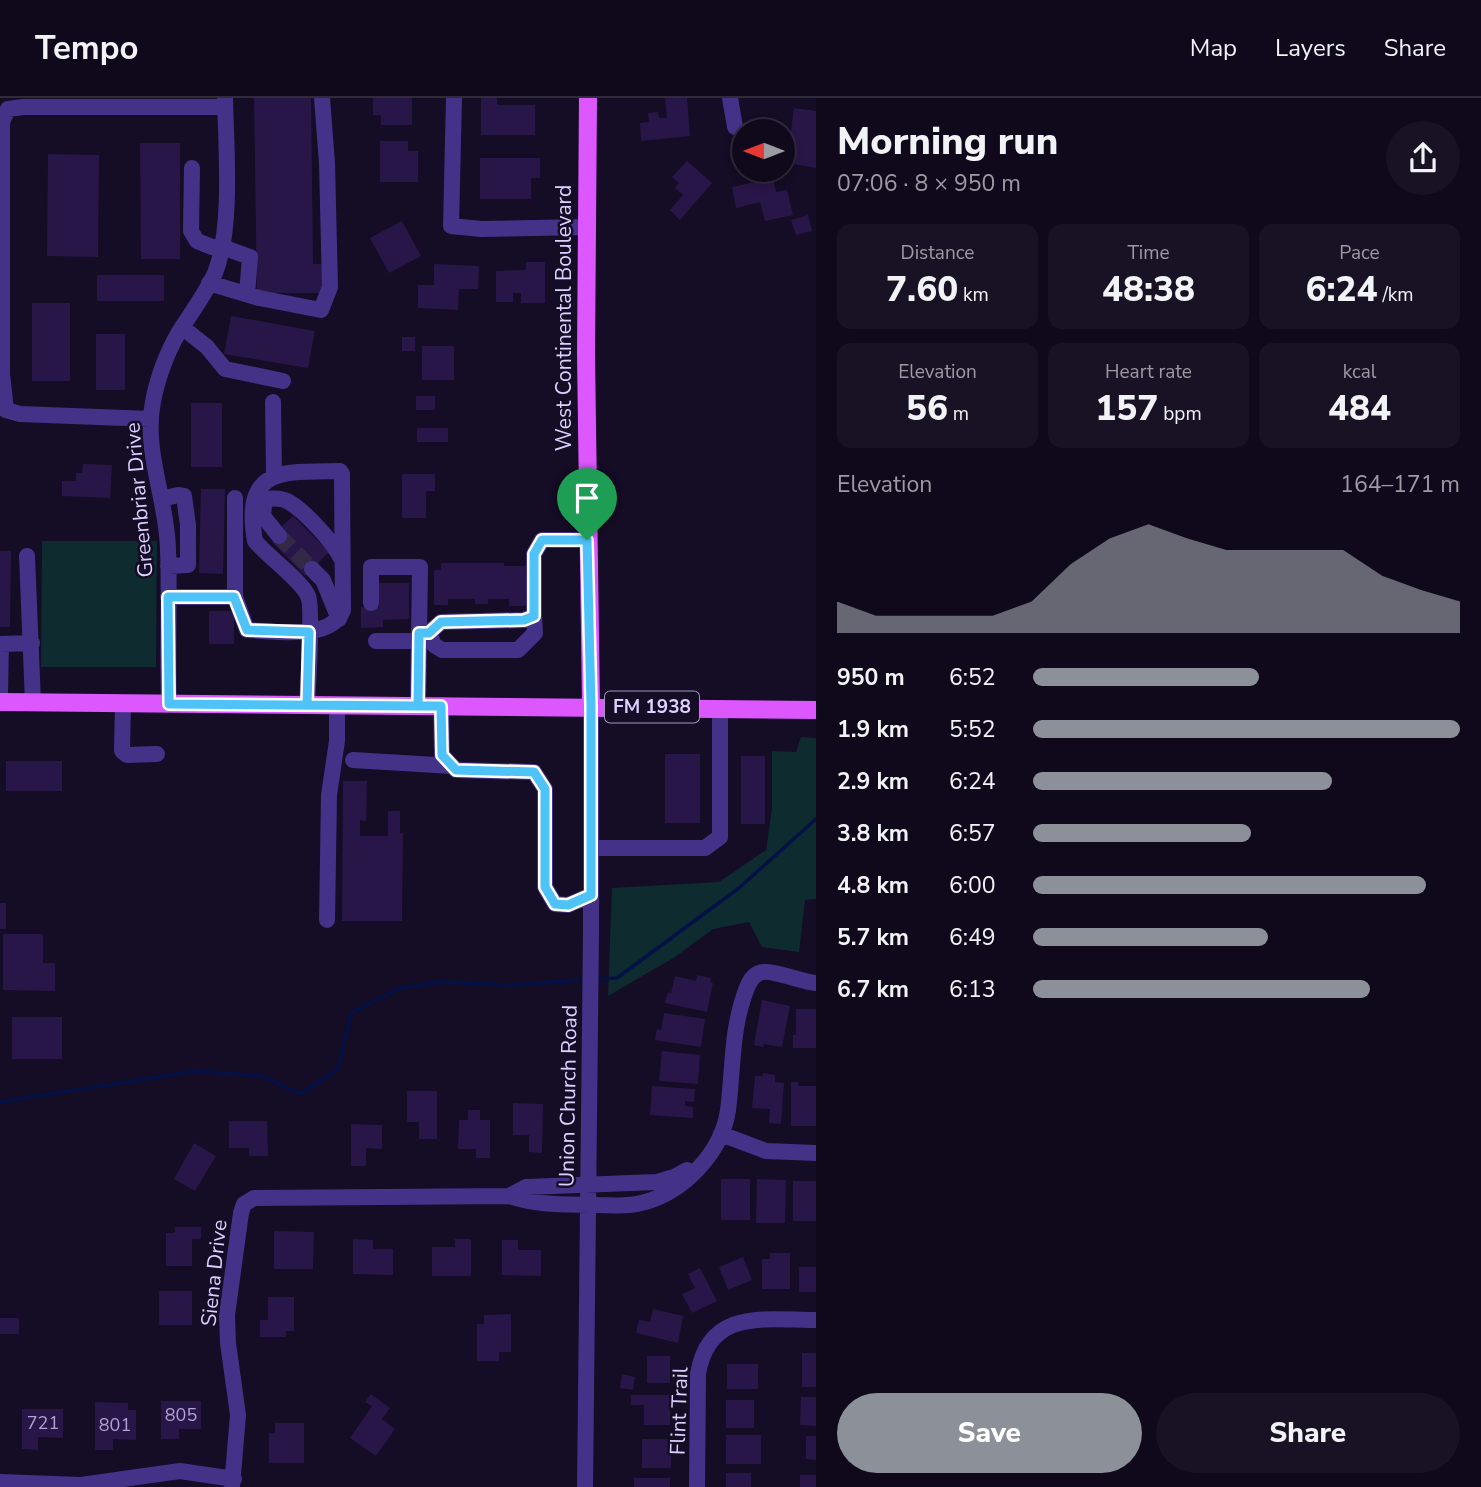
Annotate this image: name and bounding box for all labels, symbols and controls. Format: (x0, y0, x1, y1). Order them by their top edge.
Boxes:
text: Tempo (35, 26, 139, 71)
text: Map (1190, 32, 1237, 64)
text: Layers (1275, 32, 1346, 64)
text: Share (1384, 32, 1446, 64)
text: Morning run (837, 116, 1058, 167)
north arrow (732, 119, 794, 182)
map controls (732, 119, 795, 182)
button: share (1386, 121, 1460, 195)
text: 07:06 · 8 × 950 m (837, 168, 1021, 199)
street label: West Continental Boulevard (550, 185, 578, 451)
text: Distance (901, 240, 974, 266)
text: Time (1127, 240, 1170, 266)
text: Pace (1339, 240, 1380, 266)
text: 7.60 (886, 266, 958, 313)
text: 48:38 (1102, 266, 1195, 313)
text: 6:24 (1305, 266, 1378, 313)
text: km (958, 282, 989, 308)
text: /km (1378, 282, 1414, 308)
text: Elevation (898, 359, 977, 385)
text: Heart rate (1105, 359, 1192, 385)
text: kcal (1343, 359, 1376, 385)
text: 56 (906, 385, 948, 432)
text: 157 (1095, 385, 1158, 432)
text: 484 (1328, 385, 1391, 432)
text: m (948, 401, 969, 427)
text: bpm (1158, 401, 1202, 427)
street label: Greenbriar Drive (118, 421, 160, 579)
pin (557, 468, 617, 540)
text: Elevation (837, 469, 932, 500)
text: 164–171 m (1340, 469, 1460, 500)
icon: arrive (568, 479, 606, 517)
text: 950 m (837, 662, 905, 693)
text: 6:52 (949, 662, 996, 693)
road number: FM 1938 (605, 692, 699, 722)
text: 1.9 km (837, 714, 909, 745)
text: 5:52 (949, 714, 996, 745)
text: 2.9 km (837, 766, 909, 797)
text: 6:24 (949, 766, 996, 797)
text: 3.8 km (837, 818, 909, 849)
text: 6:57 (949, 818, 996, 849)
text: 4.8 km (837, 870, 909, 901)
text: 6:00 (949, 870, 996, 901)
text: 5.7 km (837, 922, 909, 953)
text: 6:49 (949, 922, 996, 953)
text: 6.7 km (837, 974, 909, 1005)
text: 6:13 (949, 974, 996, 1005)
street label: Union Church Road (552, 1005, 584, 1187)
street label: Siena Drive (194, 1218, 234, 1328)
street label: Flint Trail (663, 1366, 695, 1455)
button: Save (837, 1393, 1142, 1473)
button: Share (1156, 1393, 1460, 1473)
house number: 805 (165, 1403, 197, 1427)
house number: 721 (27, 1411, 59, 1435)
house number: 801 (99, 1413, 131, 1437)

